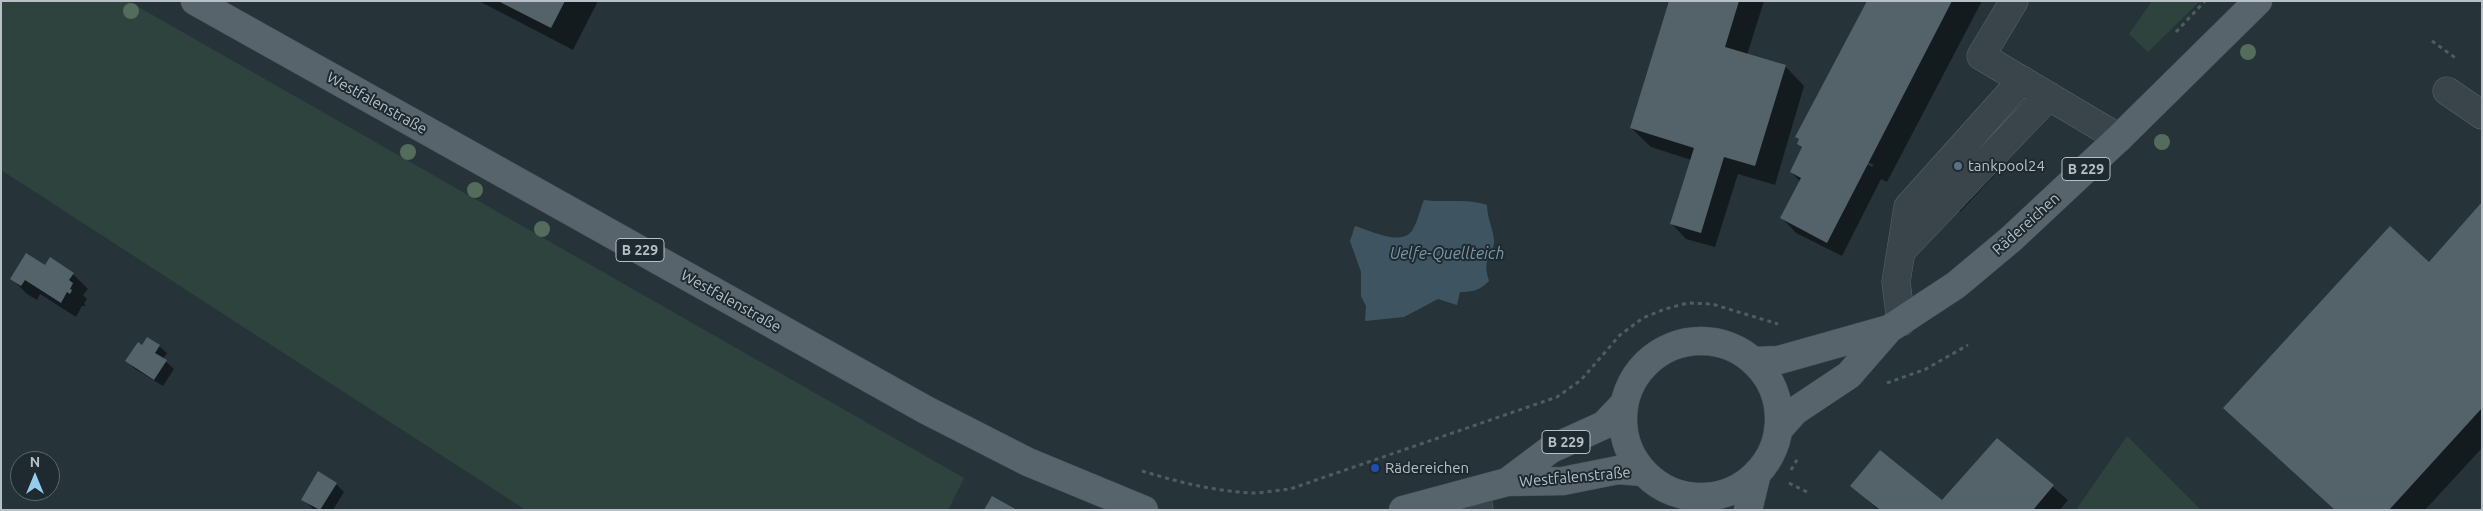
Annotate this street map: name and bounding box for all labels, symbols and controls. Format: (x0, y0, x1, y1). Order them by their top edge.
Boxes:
street label: Westfalenstraße (324, 68, 430, 138)
place label: tankpool24 (1968, 157, 2045, 175)
road number: B 229 (2062, 157, 2110, 180)
marker: tankpool24 (1952, 160, 1964, 172)
street label: Rädereichen (1989, 189, 2063, 259)
road number: B 229 (616, 238, 664, 262)
water label: Uelfe-Quellteich (1390, 244, 1504, 264)
street label: Westfalenstraße (678, 266, 784, 336)
road number: B 229 (1542, 431, 1590, 454)
north arrow (10, 451, 60, 501)
text: N (30, 454, 40, 470)
place label: Rädereichen (1385, 459, 1469, 477)
marker: Rädereichen (1369, 462, 1381, 474)
street label: Westfalenstraße (1519, 463, 1631, 491)

